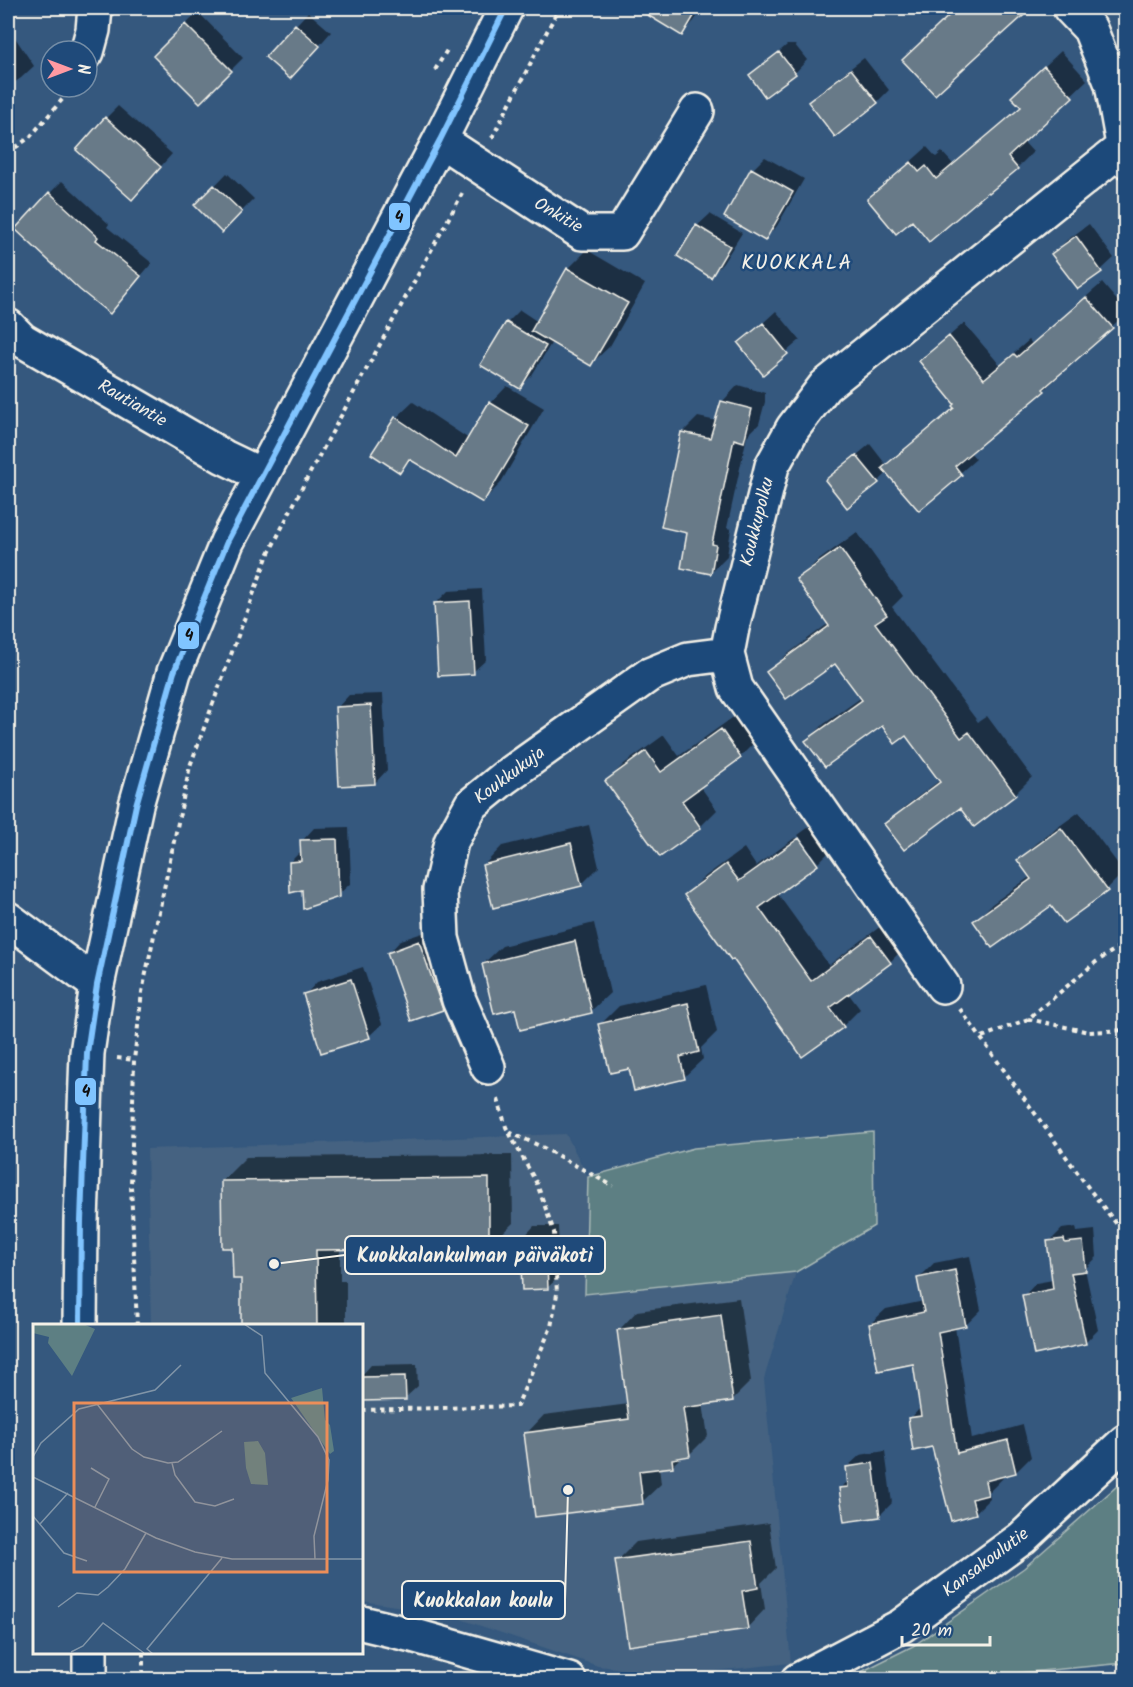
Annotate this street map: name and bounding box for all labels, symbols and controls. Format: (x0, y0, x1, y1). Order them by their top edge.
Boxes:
north arrow (39, 39, 99, 99)
text: N (70, 64, 95, 74)
street label: Onkitie (528, 190, 588, 242)
line badge: 4 (388, 202, 411, 231)
text: 4 (395, 206, 404, 231)
district label: KUOKKALA (741, 247, 853, 280)
street label: Rautiantie (92, 372, 172, 436)
street label: Koukkupolku (733, 474, 783, 570)
line badge: 4 (177, 621, 200, 650)
text: 4 (185, 624, 194, 649)
street label: Koukkukuja (468, 739, 552, 813)
line badge: 4 (74, 1077, 97, 1106)
text: 4 (82, 1080, 91, 1105)
callout: Kuokkalankulman päiväkoti (345, 1236, 605, 1274)
text: Kuokkalankulman päiväkoti (357, 1241, 594, 1273)
inset map (33, 1324, 363, 1654)
street label: Kansakoulutie (936, 1521, 1036, 1605)
callout: Kuokkalan koulu (402, 1581, 565, 1619)
text: Kuokkalan koulu (414, 1586, 553, 1618)
scale bar (902, 1609, 990, 1647)
text: 20 m (911, 1617, 952, 1646)

